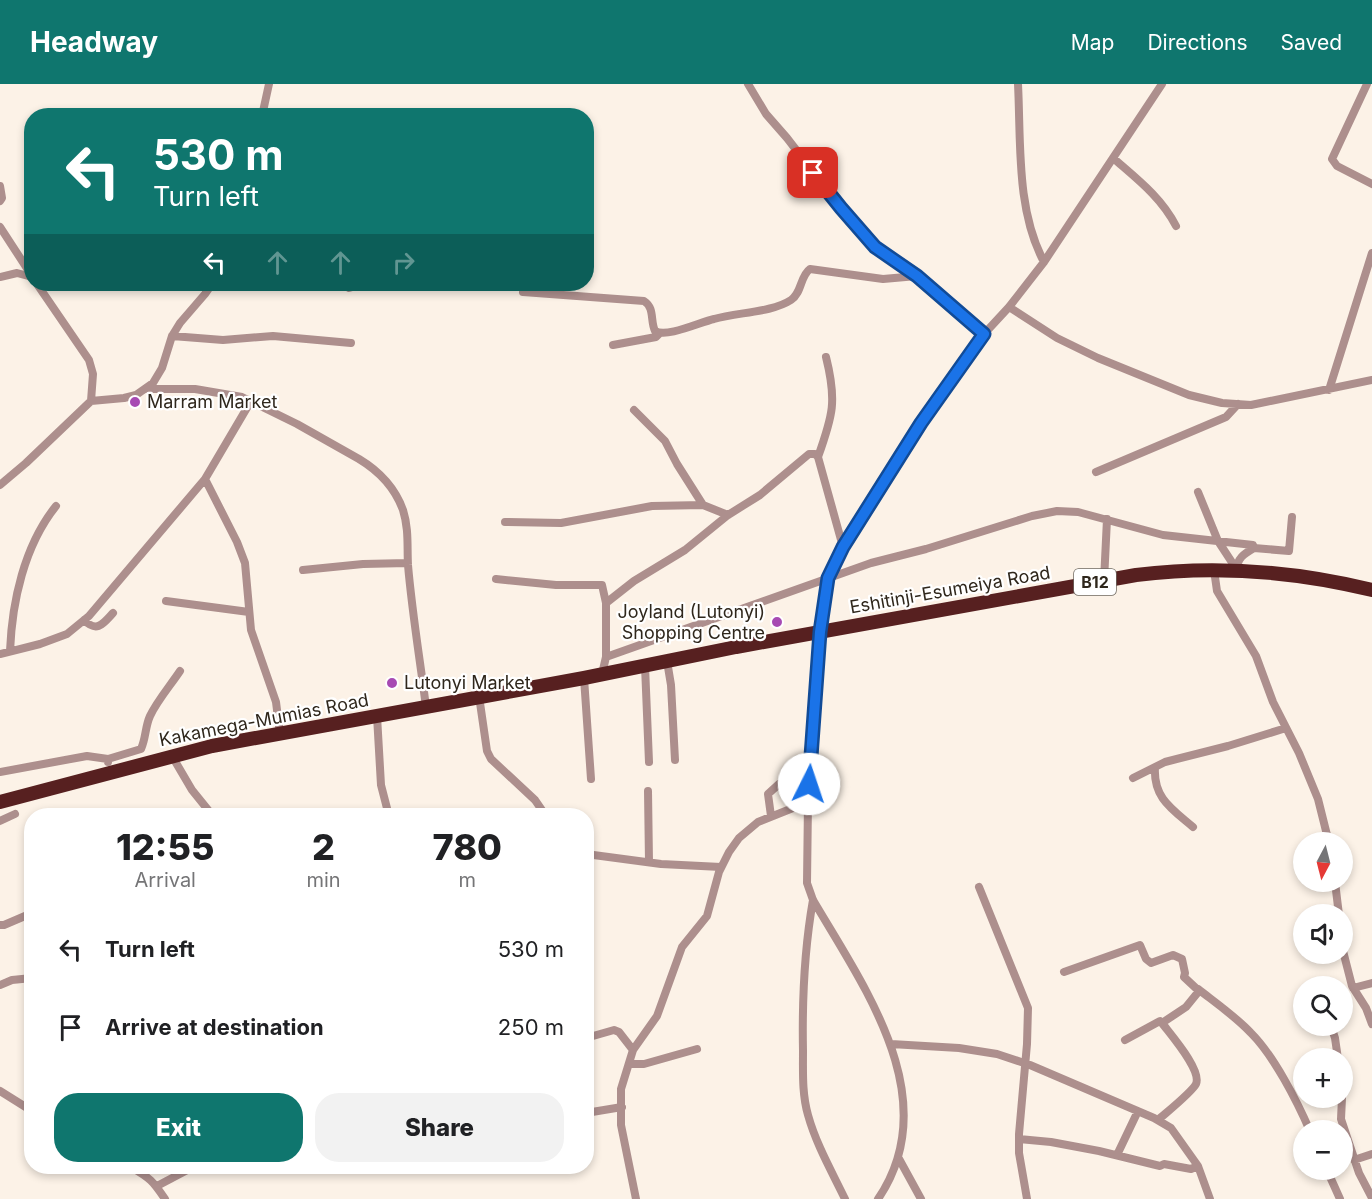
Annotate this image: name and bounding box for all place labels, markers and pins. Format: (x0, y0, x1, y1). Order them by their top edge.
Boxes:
pin (787, 147, 838, 198)
place label: Marram Market (147, 391, 278, 412)
marker: Marram Market (128, 395, 142, 409)
place label: Joyland (Lutonyi) Shopping Centre (618, 601, 765, 643)
marker: Joyland (Lutonyi) Shopping Centre (770, 615, 784, 629)
place label: Lutonyi Market (404, 672, 531, 693)
marker: Lutonyi Market (385, 676, 399, 690)

